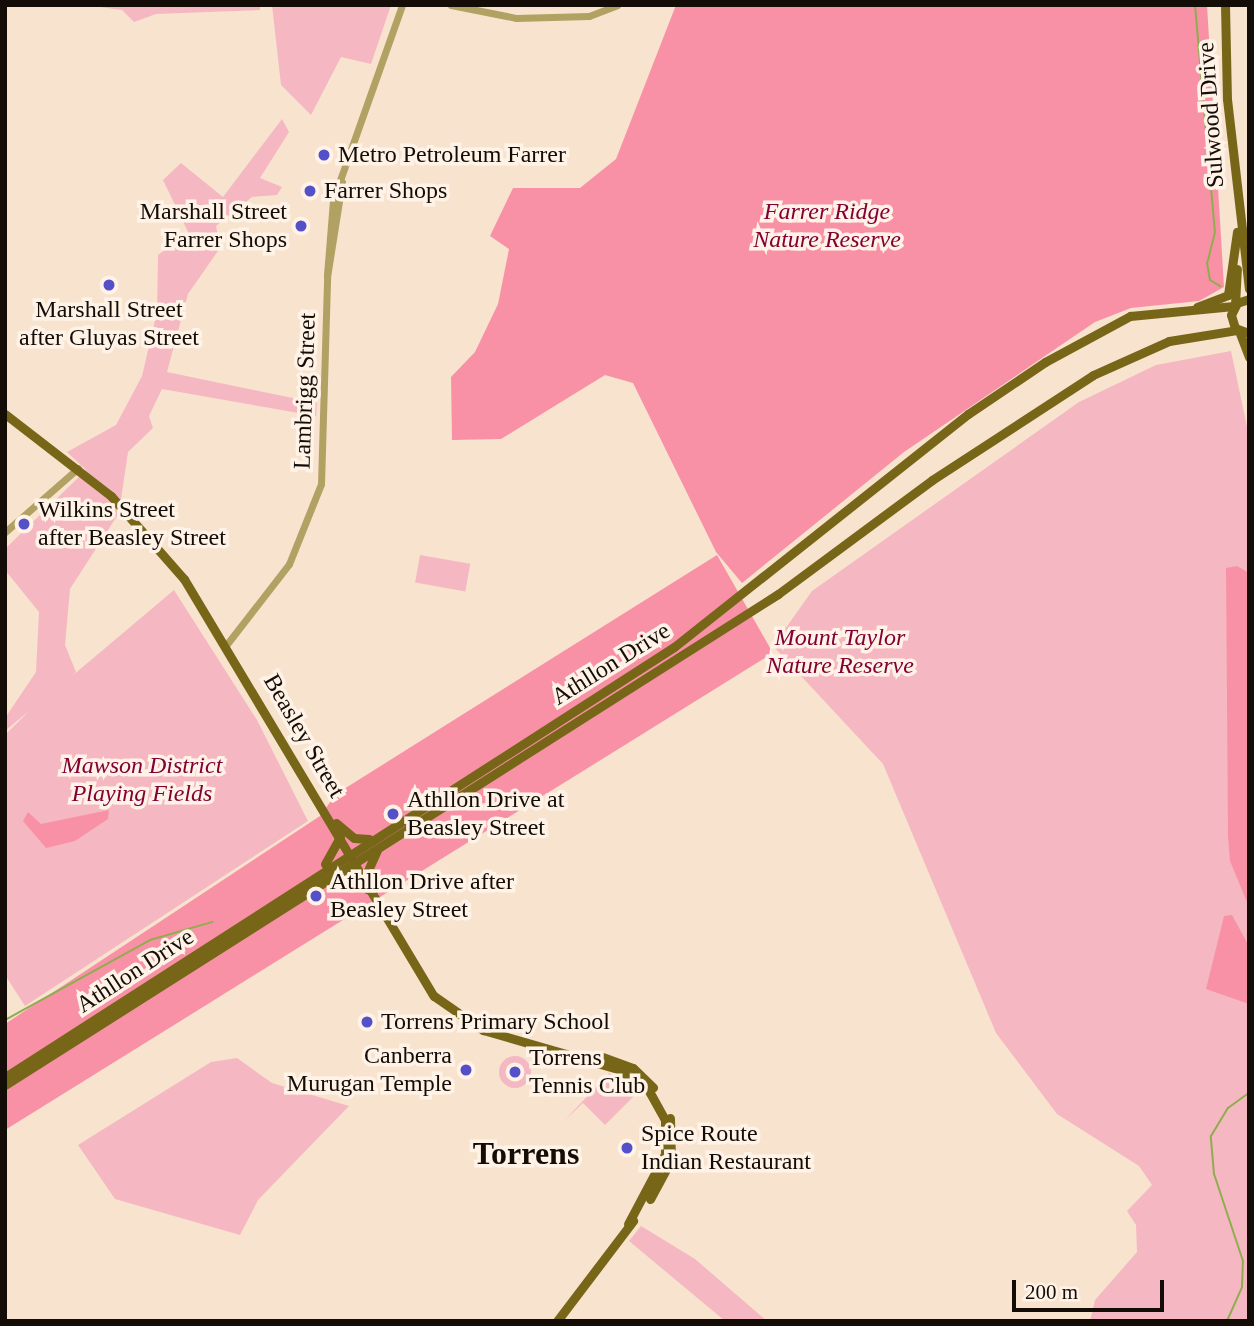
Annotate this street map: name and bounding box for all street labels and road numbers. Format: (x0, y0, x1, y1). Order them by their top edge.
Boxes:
street label: Sulwood Drive (1192, 41, 1230, 189)
street label: Lambrigg Street (288, 312, 322, 470)
street label: Athllon Drive (547, 616, 675, 712)
street label: Beasley Street (257, 669, 351, 803)
street label: Athllon Drive (71, 922, 199, 1020)

